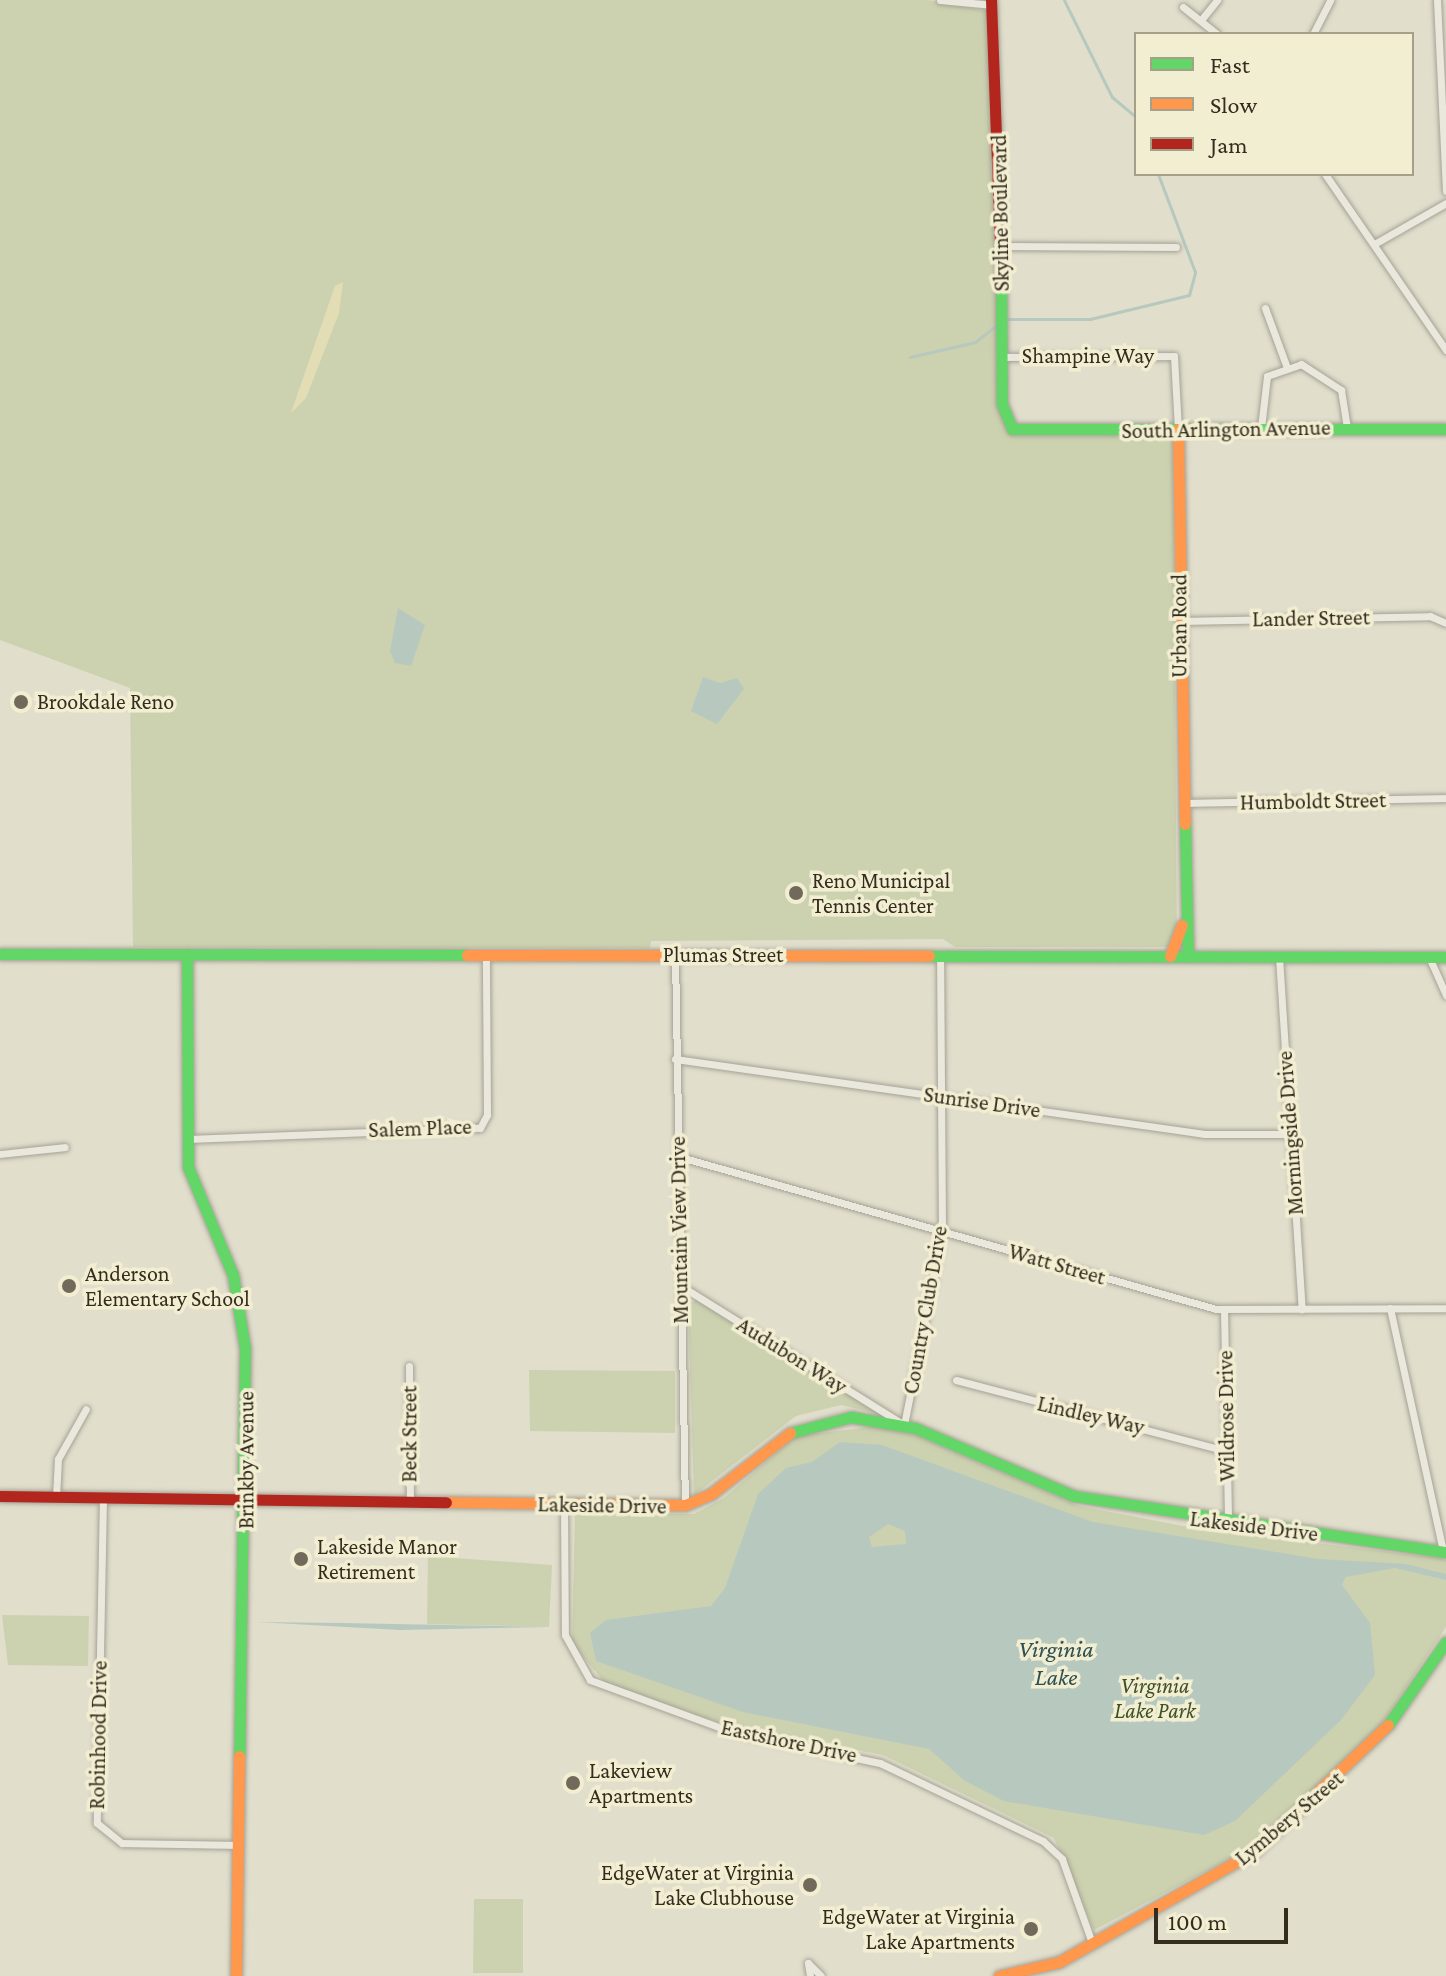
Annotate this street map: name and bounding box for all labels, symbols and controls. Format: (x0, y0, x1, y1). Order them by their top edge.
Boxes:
legend (1134, 32, 1414, 176)
text: Fast (1210, 51, 1250, 78)
text: Slow (1210, 91, 1257, 118)
text: Jam (1210, 131, 1248, 158)
street label: Skyline Boulevard (985, 134, 1015, 292)
street label: Shampine Way (1022, 343, 1154, 369)
street label: South Arlington Avenue (1121, 414, 1331, 444)
street label: Urban Road (1166, 574, 1192, 678)
street label: Lander Street (1252, 604, 1370, 632)
place label: Brookdale Reno (37, 689, 174, 715)
marker: Brookdale Reno (12, 693, 30, 711)
street label: Humboldt Street (1240, 787, 1386, 815)
place label: Reno Municipal Tennis Center (812, 867, 950, 918)
marker: Reno Municipal Tennis Center (787, 884, 805, 902)
street label: Plumas Street (663, 942, 783, 968)
street label: Morningside Drive (1271, 1050, 1309, 1216)
street label: Sunrise Drive (922, 1081, 1042, 1123)
street label: Salem Place (368, 1113, 472, 1143)
street label: Mountain View Drive (664, 1136, 694, 1324)
street label: Country Club Drive (897, 1224, 953, 1396)
street label: Watt Street (1005, 1238, 1109, 1290)
place label: Anderson Elementary School (85, 1260, 250, 1312)
marker: Anderson Elementary School (60, 1277, 78, 1295)
street label: Audubon Way (732, 1311, 852, 1399)
street label: Wildrose Drive (1212, 1350, 1240, 1482)
street label: Beck Street (396, 1386, 422, 1482)
street label: Lindley Way (1035, 1390, 1147, 1440)
street label: Brinkby Avenue (233, 1391, 259, 1529)
street label: Lakeside Drive (537, 1491, 667, 1519)
street label: Lakeside Drive (1188, 1505, 1320, 1547)
place label: Lakeside Manor Retirement (317, 1533, 457, 1584)
marker: Lakeside Manor Retirement (292, 1550, 310, 1568)
water label: Virginia Lake (1018, 1635, 1094, 1691)
street label: Robinhood Drive (84, 1660, 112, 1810)
park label: Virginia Lake Park (1114, 1672, 1196, 1724)
street label: Eastshore Drive (719, 1714, 859, 1768)
place label: Lakeview Apartments (589, 1757, 693, 1808)
street label: Lymbery Street (1230, 1765, 1348, 1871)
marker: Lakeview Apartments (564, 1774, 582, 1792)
place label: EdgeWater at Virginia Lake Clubhouse (601, 1859, 794, 1910)
marker: EdgeWater at Virginia Lake Clubhouse (801, 1876, 819, 1894)
scale bar (1158, 1892, 1292, 1942)
place label: EdgeWater at Virginia Lake Apartments (822, 1903, 1015, 1954)
text: 100 m (1168, 1908, 1227, 1935)
marker: EdgeWater at Virginia Lake Apartments (1022, 1920, 1040, 1938)

